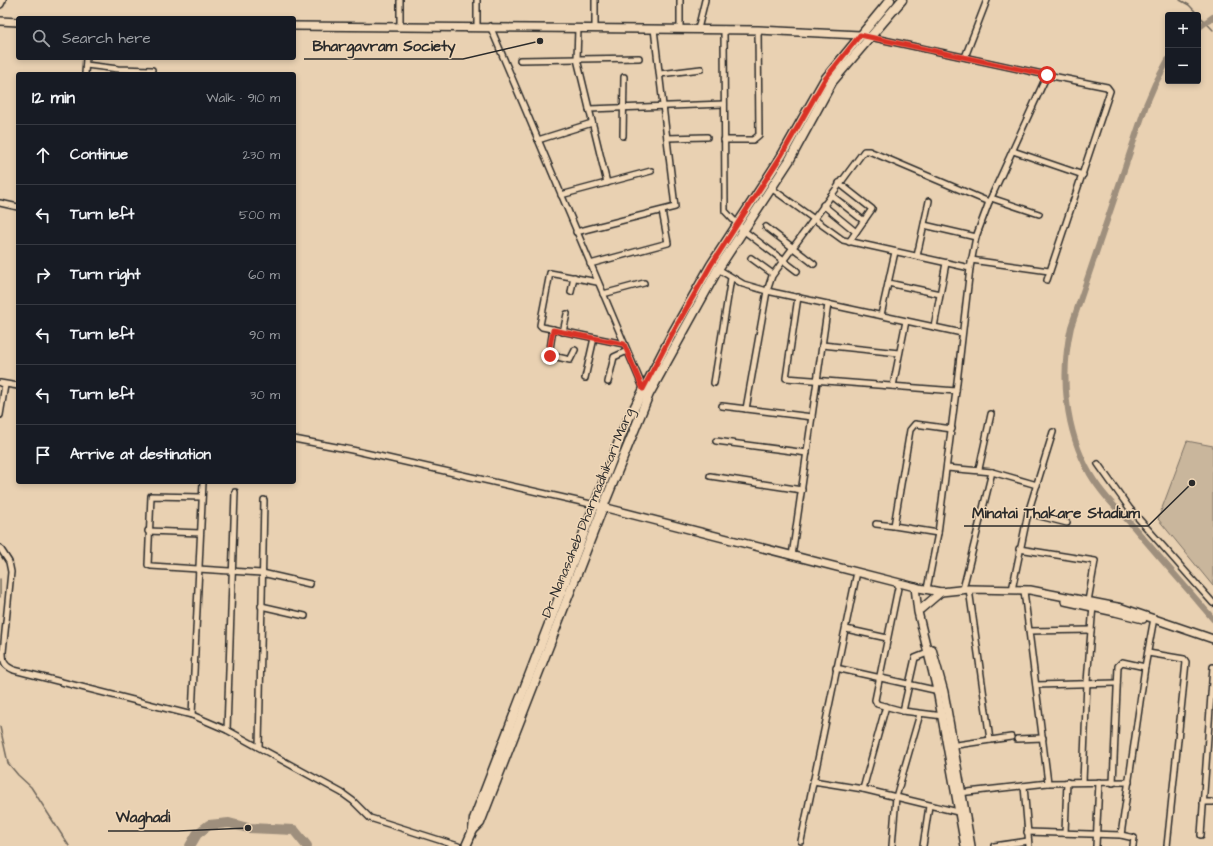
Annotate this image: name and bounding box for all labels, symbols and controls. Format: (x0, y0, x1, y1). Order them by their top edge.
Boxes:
map controls (1165, 12, 1201, 84)
button: + (1165, 12, 1201, 48)
search box (16, 16, 296, 60)
icon: search (30, 27, 52, 49)
text: Search here (62, 28, 151, 49)
callout: Bhargavram Society (304, 32, 463, 59)
text: Bhargavram Society (313, 36, 456, 59)
button: − (1165, 48, 1201, 84)
route start (1038, 66, 1056, 84)
text: 12 min (32, 86, 75, 110)
text: Walk · 910 m (206, 89, 280, 107)
icon: ahead (32, 144, 54, 166)
text: Continue (70, 144, 128, 165)
text: 230 m (242, 146, 280, 164)
icon: left (32, 204, 54, 226)
text: Turn left (70, 204, 134, 225)
text: 500 m (239, 206, 280, 224)
icon: right (32, 264, 54, 286)
text: Turn right (70, 264, 141, 285)
text: 60 m (248, 266, 280, 284)
icon: left (32, 324, 54, 346)
text: Turn left (70, 324, 134, 345)
text: 90 m (249, 326, 280, 344)
route end (541, 347, 559, 365)
icon: left (32, 384, 54, 406)
text: Turn left (70, 384, 134, 405)
text: 30 m (250, 386, 280, 404)
street label: Dr Nanasaheb Dharmadhikari Marg (537, 405, 639, 621)
icon: arrive (32, 444, 54, 466)
text: Arrive at destination (70, 444, 211, 465)
callout: Minatai Thakare Stadium (964, 499, 1148, 526)
text: Minatai Thakare Stadium (972, 503, 1140, 524)
callout: Waghadi (108, 804, 178, 831)
text: Waghadi (115, 807, 171, 830)

